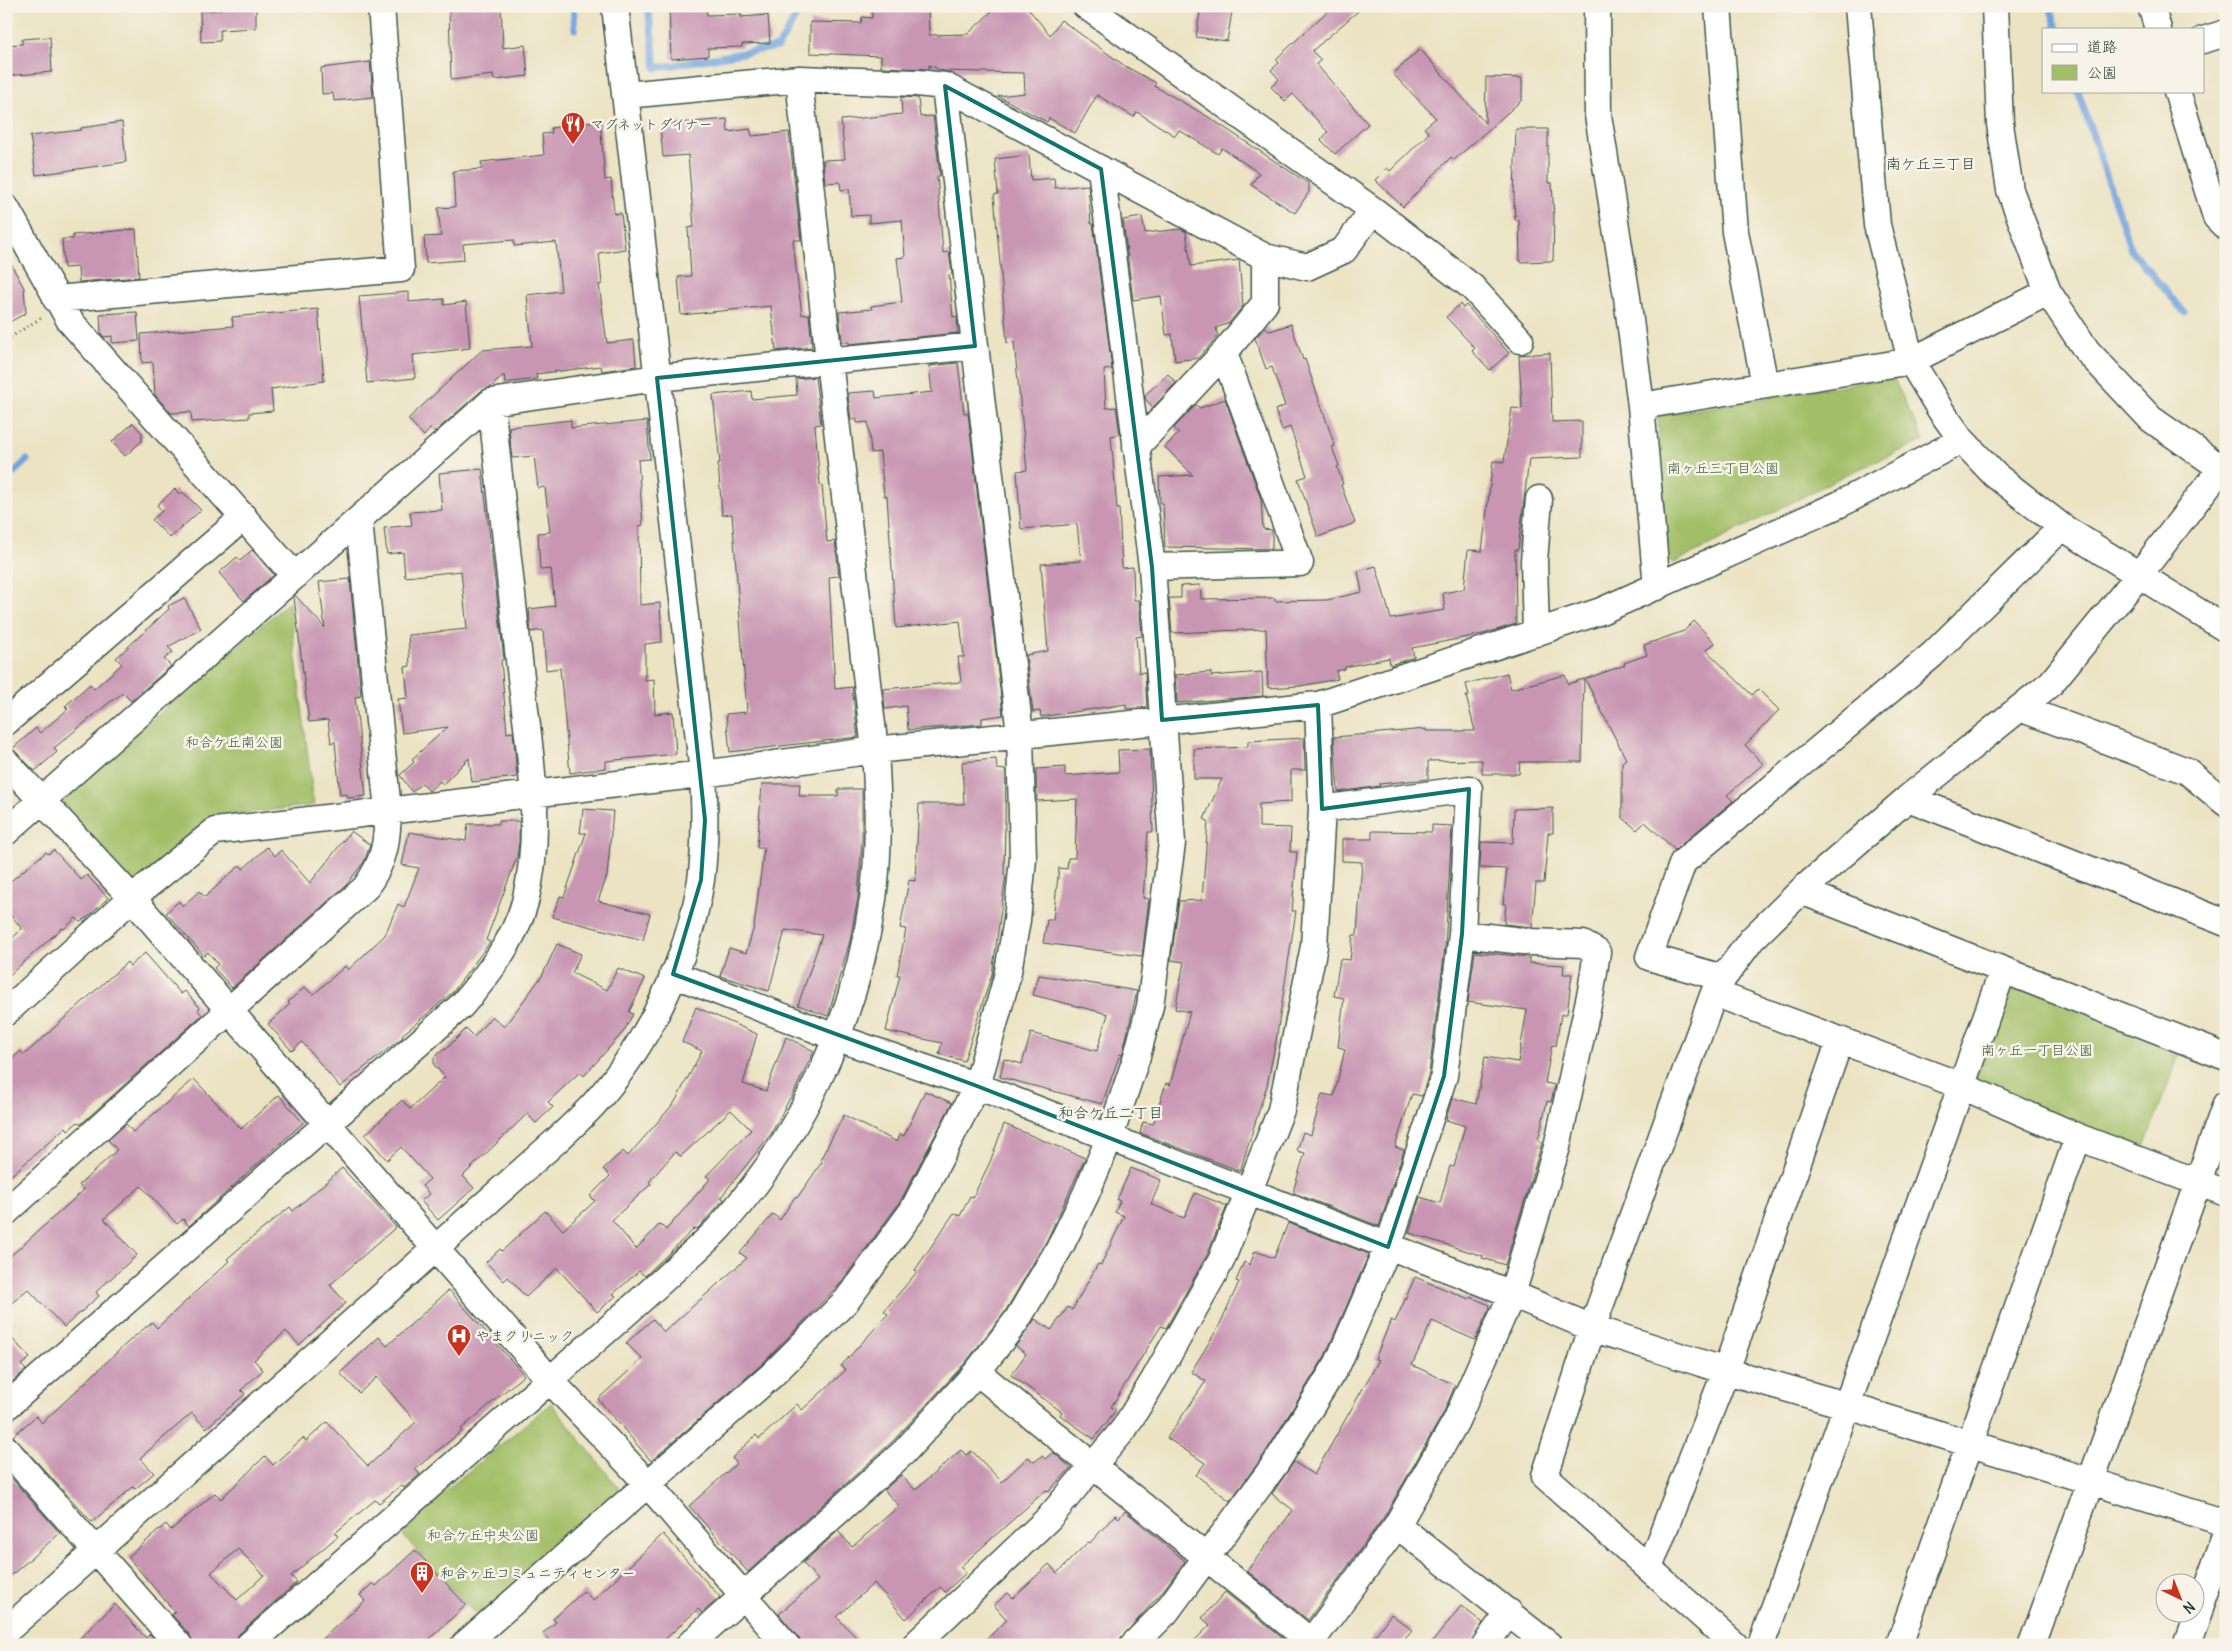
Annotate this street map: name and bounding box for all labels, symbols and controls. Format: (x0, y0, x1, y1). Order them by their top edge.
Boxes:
legend (2042, 28, 2204, 92)
text: 道路 (2087, 37, 2117, 56)
text: 公園 (2087, 63, 2117, 82)
restaurant icon: マグネットダイナー (560, 111, 586, 145)
place label: マグネットダイナー (590, 115, 713, 133)
district label: 南ケ丘三丁目 (1886, 154, 1976, 173)
park label: 南ヶ丘三丁目公園 (1667, 459, 1779, 477)
park label: 和合ケ丘南公園 (185, 733, 283, 751)
park label: 南ヶ丘一丁目公園 (1981, 1041, 2093, 1059)
district label: 和合ケ丘二丁目 (1058, 1103, 1164, 1122)
hospital icon: やまクリニック (446, 1323, 472, 1357)
place label: やまクリニック (476, 1327, 574, 1345)
park label: 和合ケ丘中央公園 (427, 1526, 539, 1544)
building icon: 和合ヶ丘コミュニティセンター (409, 1560, 435, 1594)
place label: 和合ヶ丘コミュニティセンター (440, 1564, 635, 1582)
north arrow (2154, 1574, 2204, 1624)
text: N (2179, 1598, 2199, 1617)

